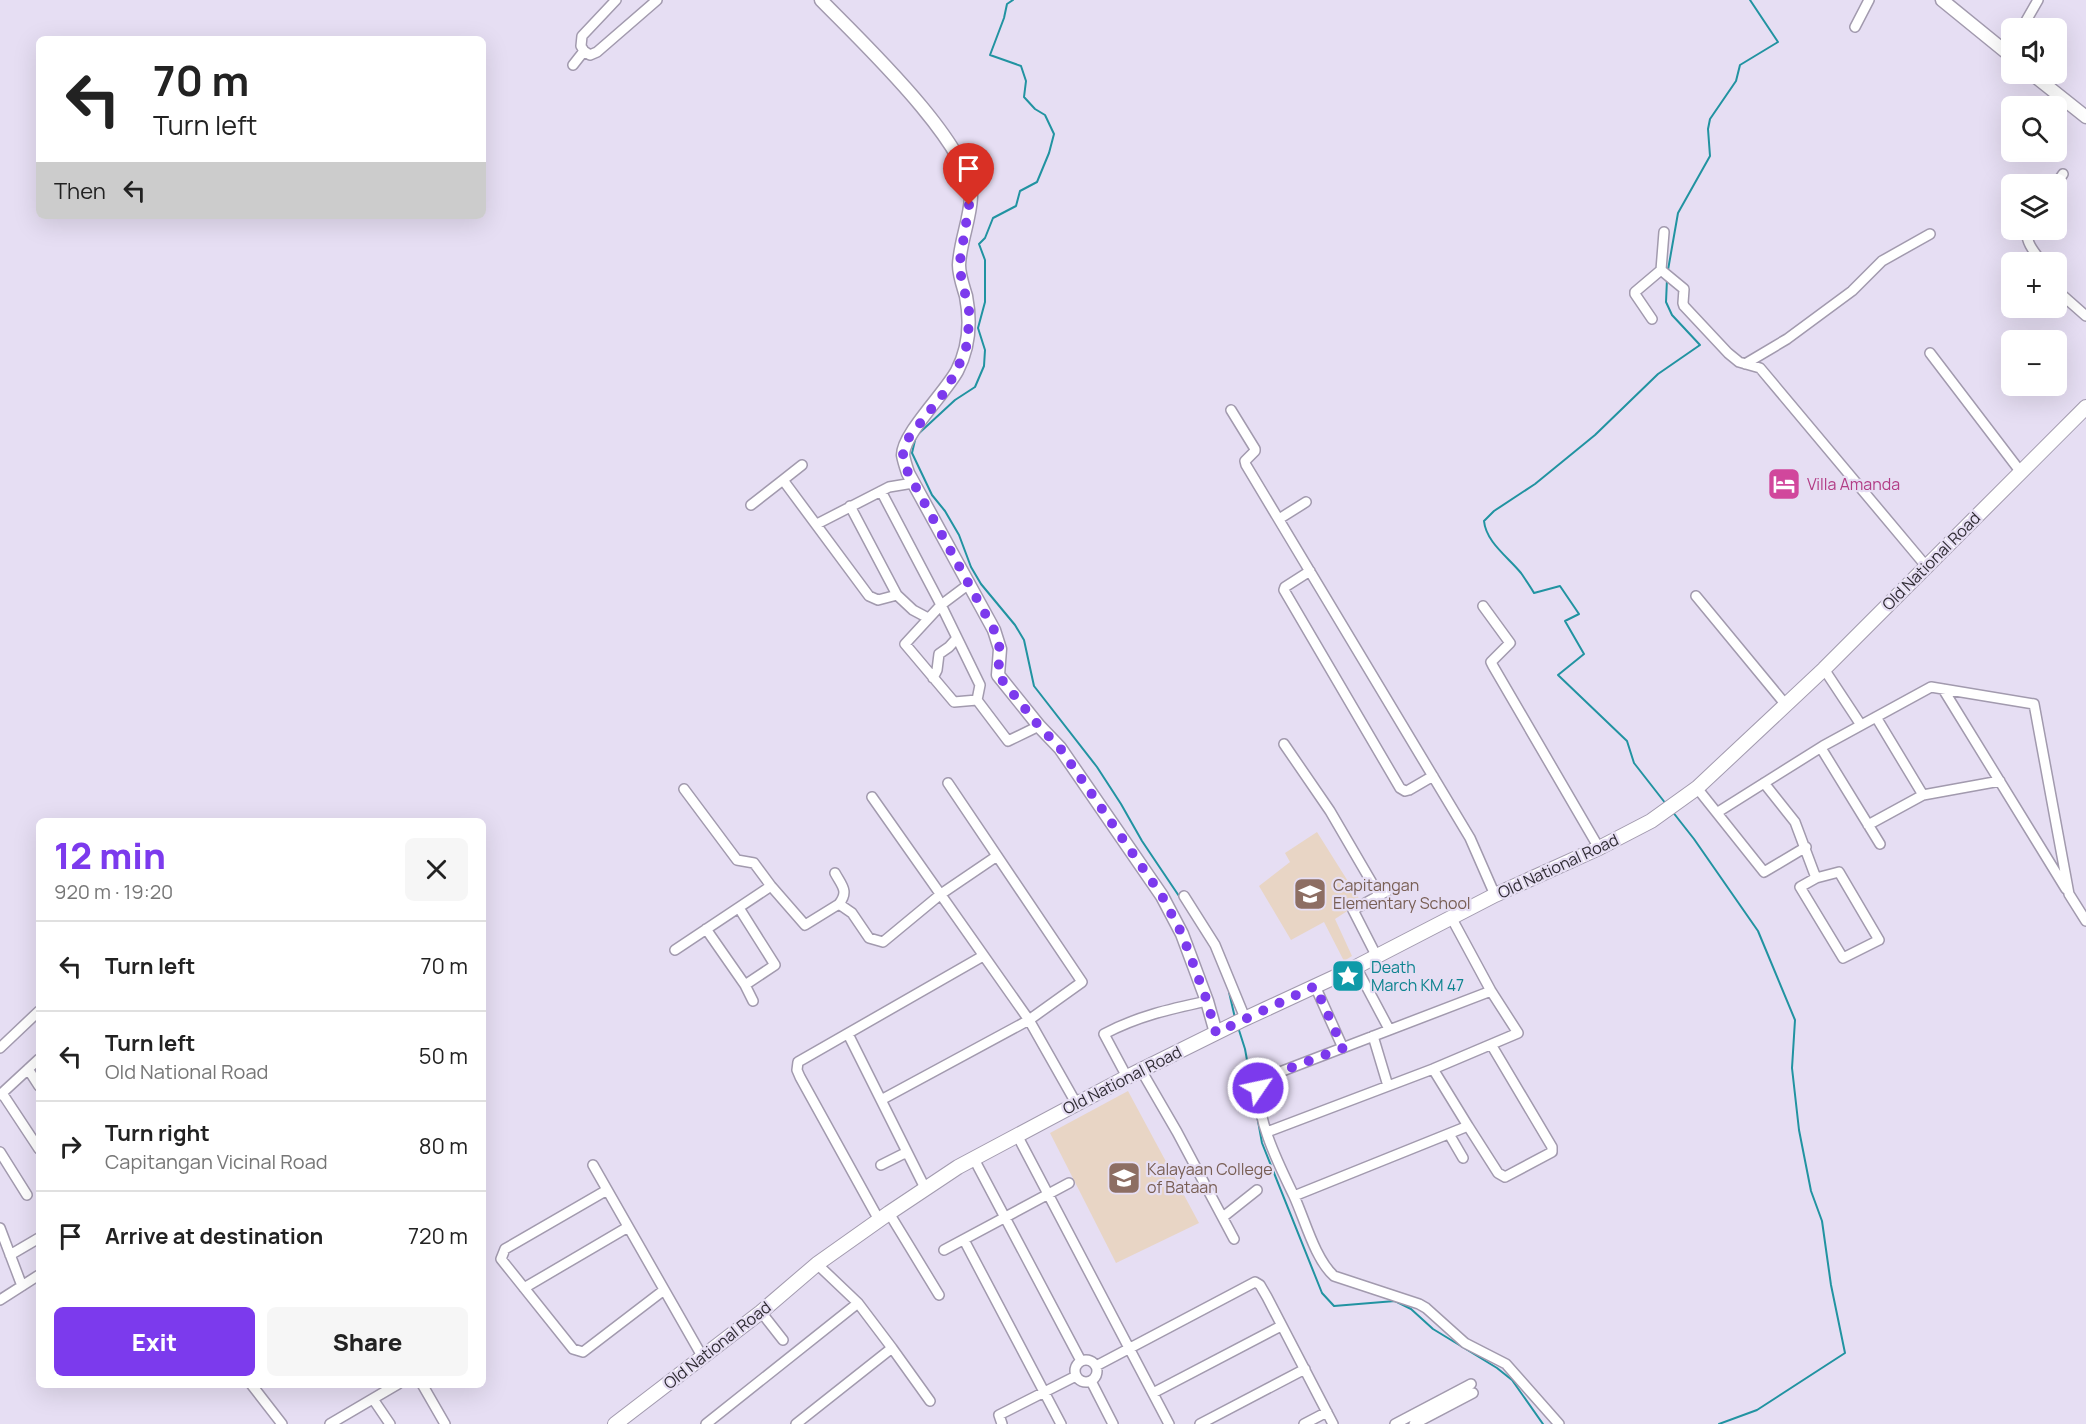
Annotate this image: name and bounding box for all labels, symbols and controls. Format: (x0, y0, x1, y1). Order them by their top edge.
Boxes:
map controls (2001, 18, 2067, 396)
button: sound (2001, 18, 2067, 84)
text: 70 m (153, 51, 249, 109)
icon: left (54, 60, 132, 138)
button: search (2001, 96, 2067, 162)
text: Turn left (153, 106, 257, 143)
pin (943, 143, 994, 205)
icon: arrive (952, 152, 985, 185)
icon: left (118, 174, 151, 207)
button: layers (2001, 174, 2067, 240)
text: Then (54, 176, 106, 206)
button: + (2001, 252, 2067, 318)
button: − (2001, 330, 2067, 396)
hotel icon: Villa Amanda (1766, 466, 1802, 502)
place label: Villa Amanda (1807, 473, 1900, 495)
street label: Old National Road (1877, 507, 1985, 615)
street label: Old National Road (1494, 828, 1622, 904)
text: 12 min (54, 831, 166, 880)
button: close (405, 838, 468, 901)
place label: Capitangan Elementary School (1333, 874, 1471, 914)
school or university icon: Capitangan Elementary School (1292, 876, 1328, 912)
text: 920 m · 19:20 (54, 878, 173, 905)
icon: left (54, 950, 87, 983)
text: Turn left (105, 951, 195, 981)
text: 70 m (420, 951, 468, 981)
place label: Death March KM 47 (1371, 956, 1464, 996)
place icon: Death March KM 47 (1330, 958, 1366, 994)
text: Turn left (105, 1028, 195, 1058)
icon: left (54, 1040, 87, 1073)
text: 50 m (419, 1041, 468, 1071)
street label: Old National Road (1059, 1041, 1185, 1119)
position arrow (1226, 1056, 1290, 1120)
text: Old National Road (105, 1058, 268, 1085)
text: Turn right (105, 1118, 210, 1148)
icon: right (54, 1130, 87, 1163)
text: 80 m (419, 1131, 468, 1161)
text: Capitangan Vicinal Road (105, 1148, 328, 1175)
place label: Kalayaan College of Bataan (1147, 1158, 1273, 1198)
school or university icon: Kalayaan College of Bataan (1106, 1160, 1142, 1196)
icon: arrive (54, 1220, 87, 1253)
text: Arrive at destination (105, 1221, 323, 1251)
text: 720 m (408, 1221, 468, 1251)
street label: Old National Road (659, 1296, 775, 1394)
button: Exit (54, 1307, 255, 1376)
button: Share (267, 1307, 468, 1376)

